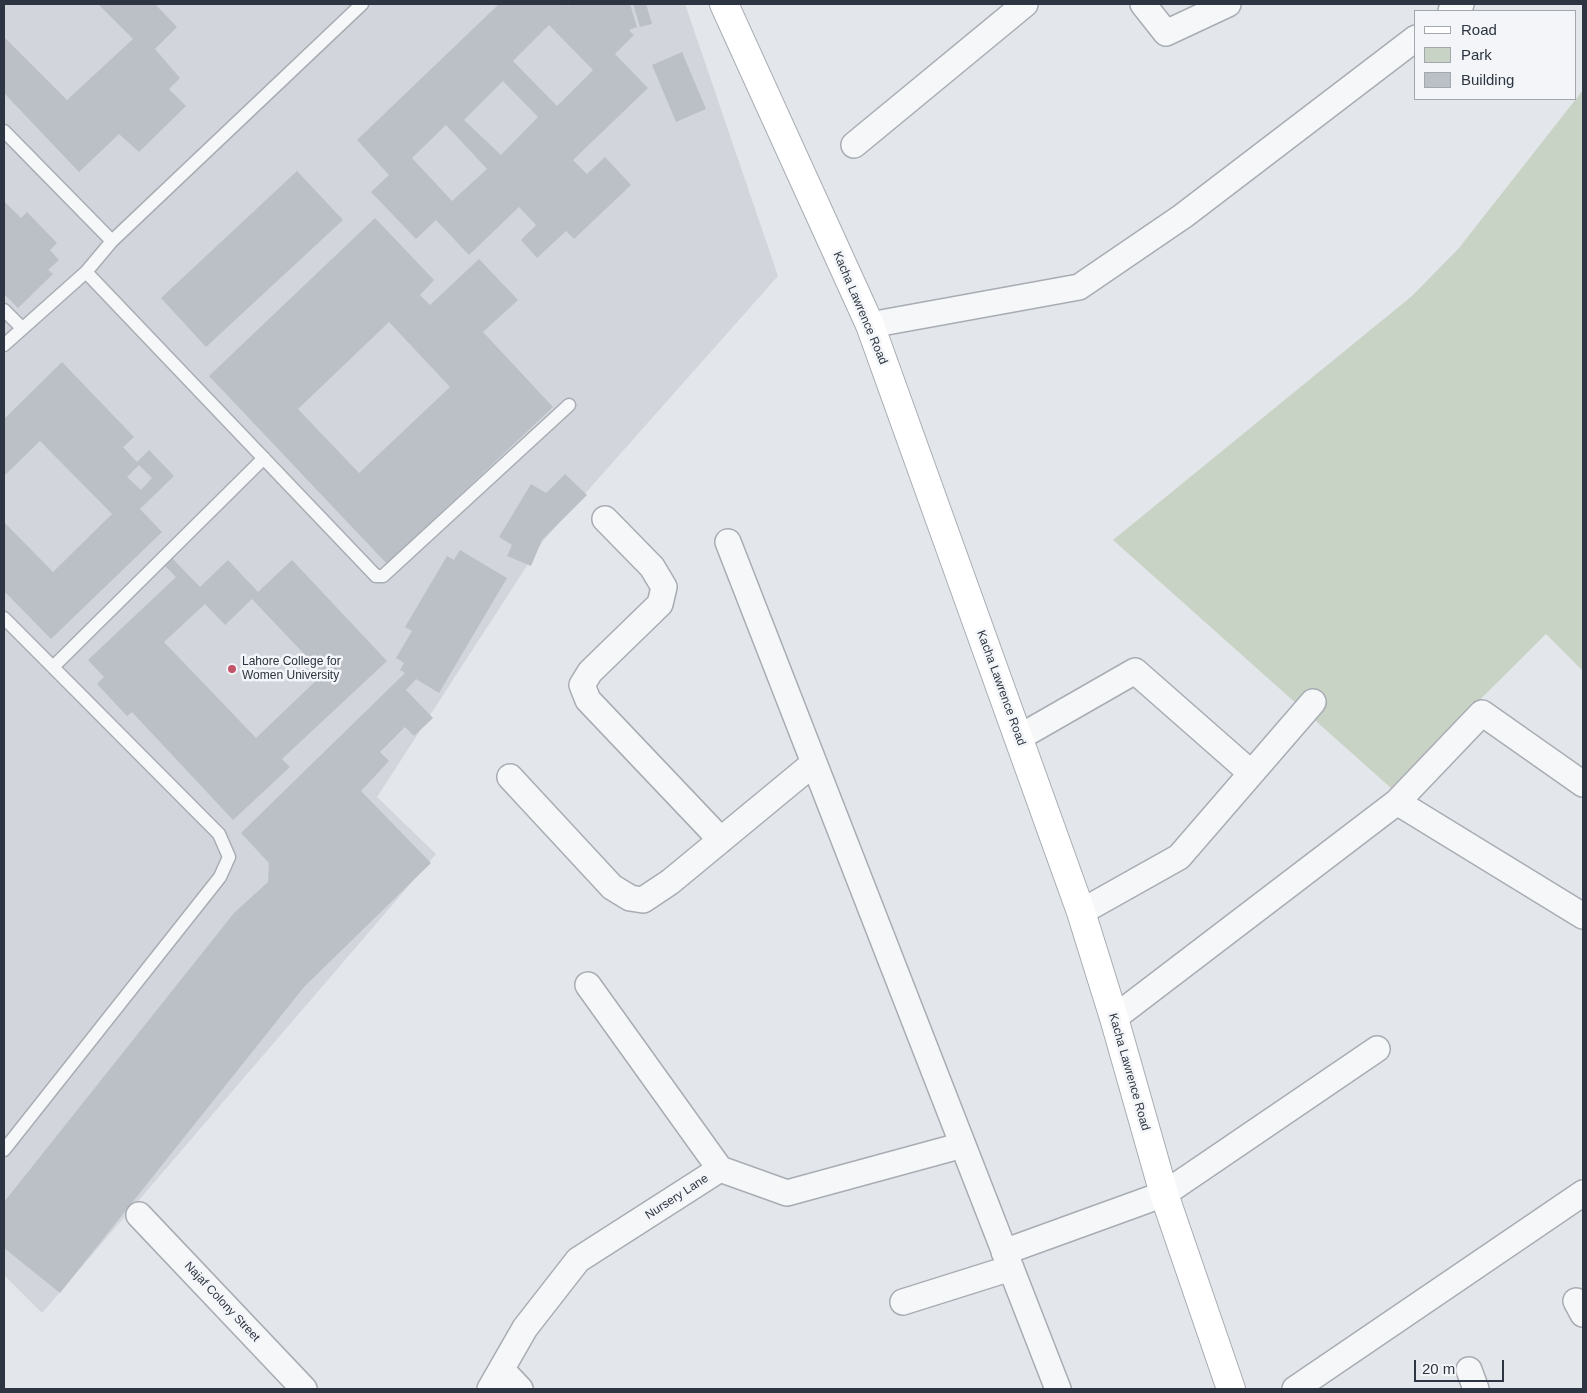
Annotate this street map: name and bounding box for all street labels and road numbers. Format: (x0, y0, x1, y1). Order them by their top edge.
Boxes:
street label: Kacha Lawrence Road (830, 249, 890, 367)
street label: Kacha Lawrence Road (973, 628, 1029, 748)
street label: Kacha Lawrence Road (1105, 1012, 1153, 1132)
street label: Nursery Lane (643, 1171, 711, 1223)
street label: Najaf Colony Street (181, 1259, 263, 1345)

